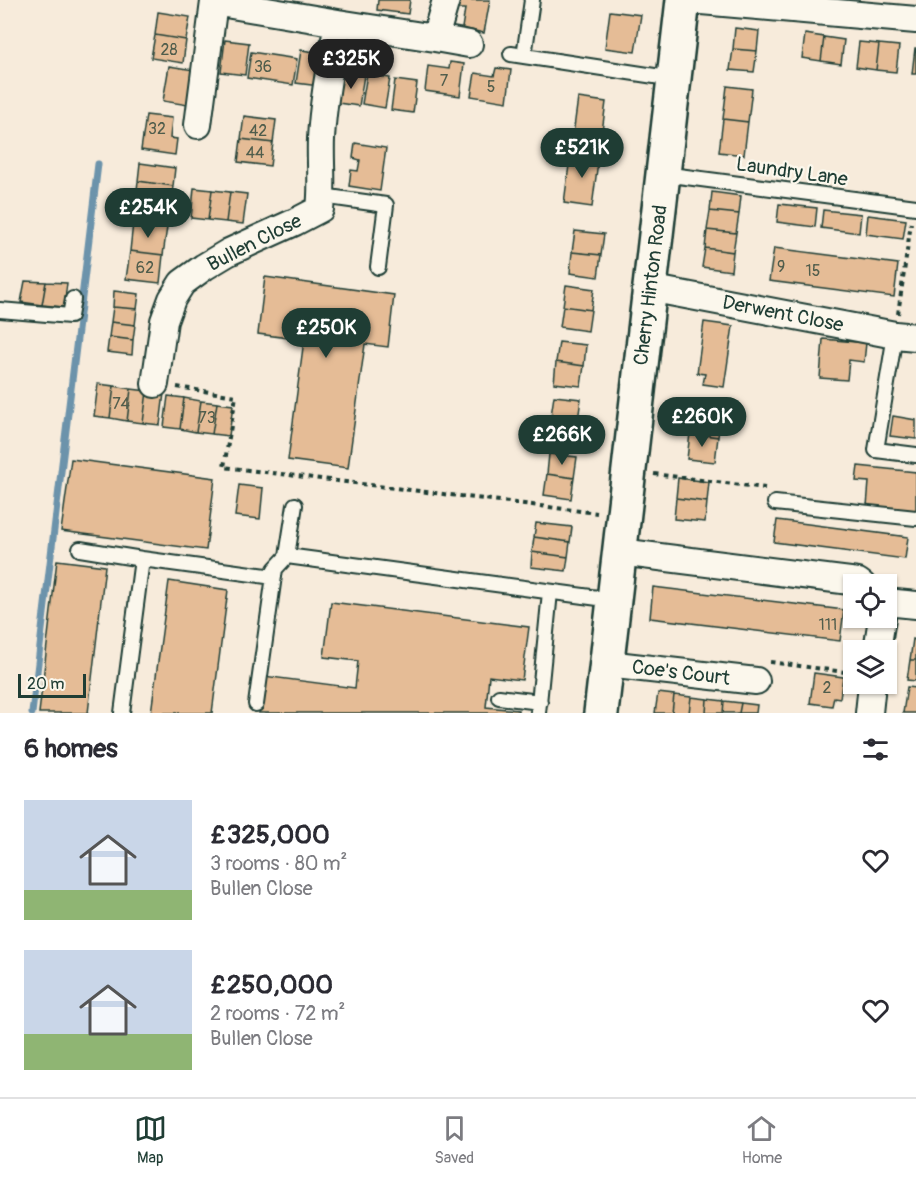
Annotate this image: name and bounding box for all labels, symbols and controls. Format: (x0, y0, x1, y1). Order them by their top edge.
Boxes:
pin: £325K (309, 39, 393, 90)
house number: 28 (160, 40, 178, 60)
text: £325K (322, 46, 380, 71)
house number: 36 (254, 57, 272, 77)
house number: 7 (440, 71, 449, 91)
house number: 5 (487, 77, 495, 97)
house number: 32 (148, 119, 166, 139)
house number: 42 (249, 121, 267, 141)
pin: £521K (540, 128, 624, 179)
text: £521K (555, 135, 609, 160)
house number: 44 (246, 143, 264, 163)
street label: Laundry Lane (734, 151, 850, 192)
pin: £254K (106, 188, 190, 239)
text: £254K (119, 195, 177, 220)
street label: Cherry Hinton Road (628, 203, 673, 367)
street label: Bullen Close (203, 208, 306, 277)
house number: 9 (777, 257, 785, 277)
house number: 62 (136, 258, 154, 278)
house number: 15 (806, 261, 820, 281)
street label: Derwent Close (720, 290, 846, 337)
pin: £250K (284, 308, 368, 359)
text: £250K (296, 315, 356, 340)
house number: 74 (112, 394, 130, 414)
pin: £260K (660, 397, 744, 448)
text: £260K (671, 404, 733, 429)
house number: 73 (198, 408, 216, 428)
pin: £266K (520, 415, 604, 466)
text: £266K (532, 422, 592, 447)
map controls (843, 574, 897, 694)
button: locate (843, 574, 897, 628)
house number: 111 (819, 615, 837, 635)
button: layers (843, 640, 897, 694)
street label: Coe's Court (631, 654, 732, 691)
scale bar (18, 671, 86, 698)
text: 20 m (27, 674, 65, 694)
house number: 2 (823, 678, 832, 698)
text: 6 homes (24, 733, 118, 765)
icon: filters (859, 733, 892, 766)
text: £325,000 (210, 819, 330, 851)
icon: home (72, 824, 144, 896)
icon: heart (859, 844, 892, 877)
text: 3 rooms · 80 m² (210, 851, 347, 876)
text: Bullen Close (210, 876, 313, 901)
text: £250,000 (210, 969, 333, 1001)
icon: home (72, 974, 144, 1046)
icon: heart (859, 994, 892, 1027)
text: 2 rooms · 72 m² (210, 1001, 345, 1026)
text: Bullen Close (210, 1026, 313, 1051)
tab: Map (134, 1112, 167, 1168)
tab: Saved (434, 1112, 474, 1168)
tab: Home (742, 1112, 782, 1168)

